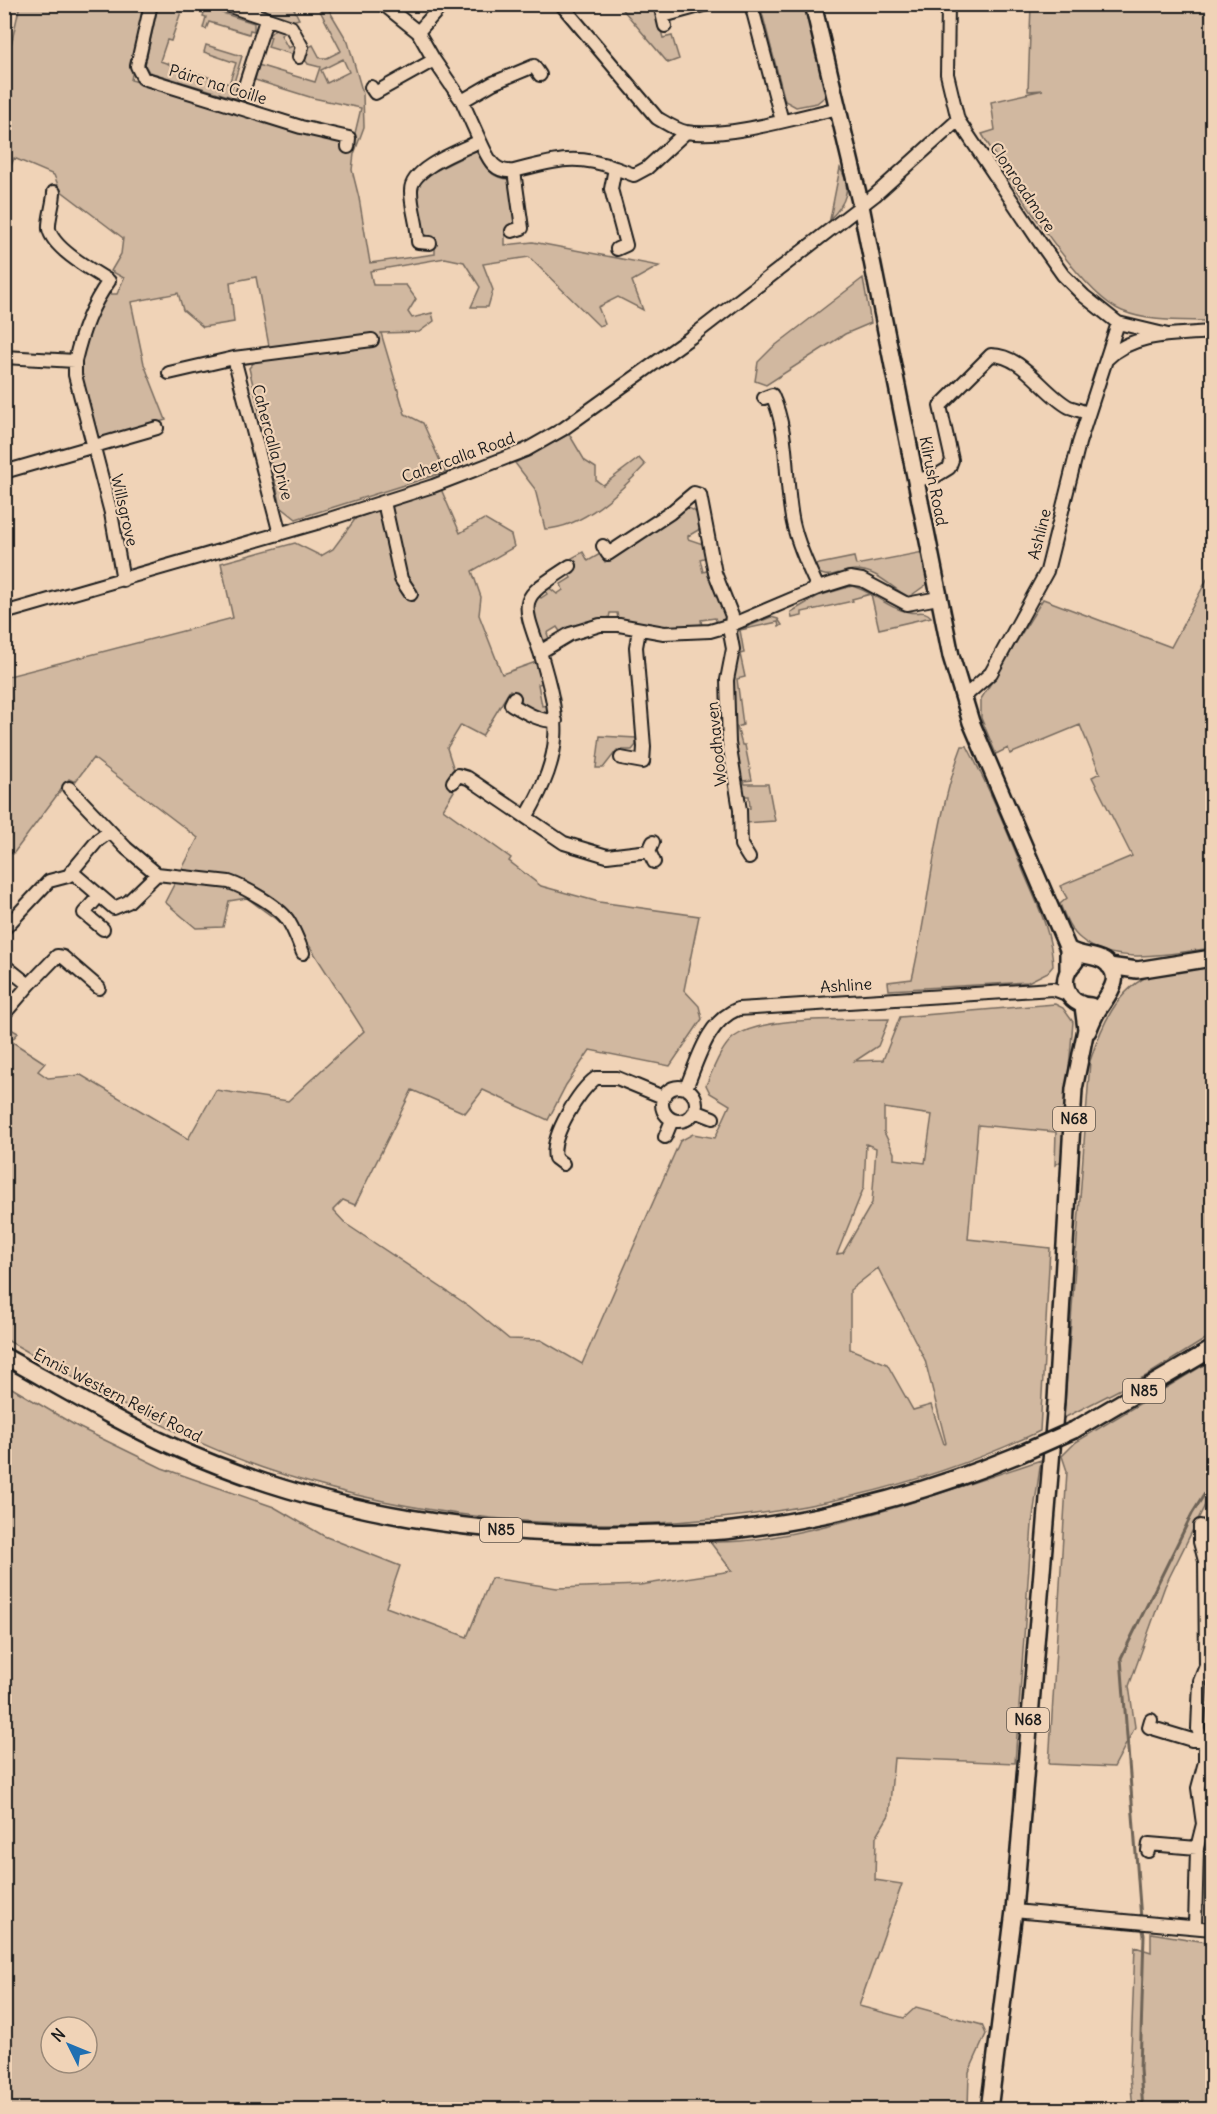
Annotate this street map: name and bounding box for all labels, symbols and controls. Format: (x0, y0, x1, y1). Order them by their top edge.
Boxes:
street label: Páirc na Coille (167, 60, 269, 108)
street label: Clonroadmore (986, 138, 1060, 236)
street label: Cahercalla Drive (248, 382, 298, 502)
street label: Cahercalla Road (399, 427, 517, 487)
street label: Kilrush Road (916, 435, 952, 527)
street label: Willsgrove (107, 472, 143, 548)
street label: Ashline (1023, 506, 1055, 562)
street label: Woodhaven (702, 700, 730, 788)
street label: Ashline (819, 973, 873, 997)
road number: N68 (1053, 1107, 1095, 1131)
street label: Ennis Western Relief Road (30, 1344, 206, 1446)
road number: N85 (1123, 1379, 1165, 1403)
road number: N85 (480, 1518, 522, 1542)
road number: N68 (1007, 1708, 1049, 1732)
north arrow (39, 2015, 99, 2075)
text: N (47, 2024, 69, 2046)

